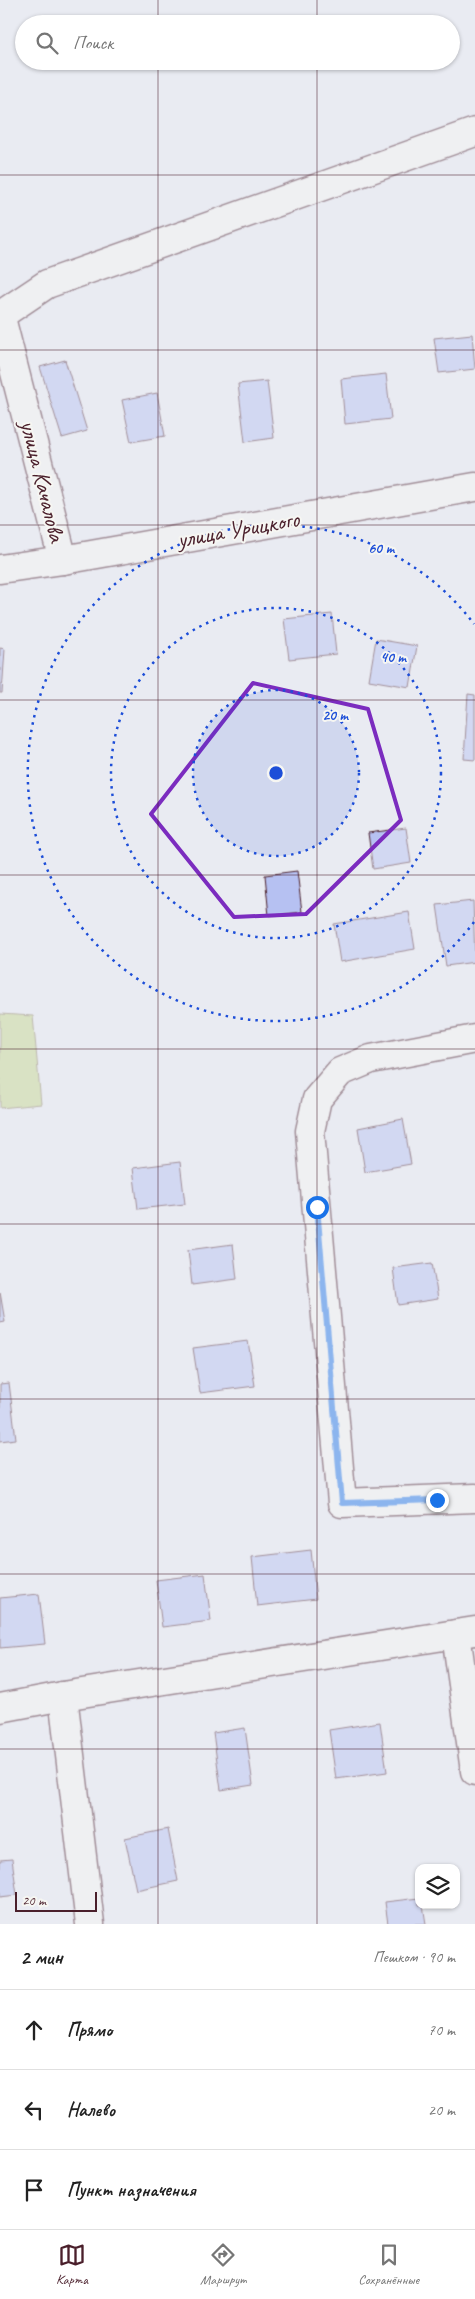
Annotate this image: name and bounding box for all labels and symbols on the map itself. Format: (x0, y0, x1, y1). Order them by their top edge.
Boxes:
street label: улица Качалова (13, 415, 73, 546)
street label: улица Урицкого (173, 503, 303, 555)
text: 60 m (368, 539, 395, 558)
text: 40 m (380, 648, 407, 667)
text: 20 m (322, 706, 349, 725)
centre of rings (267, 764, 285, 782)
route start (306, 1196, 329, 1219)
route end (426, 1489, 449, 1512)
scale bar (15, 1889, 98, 1912)

